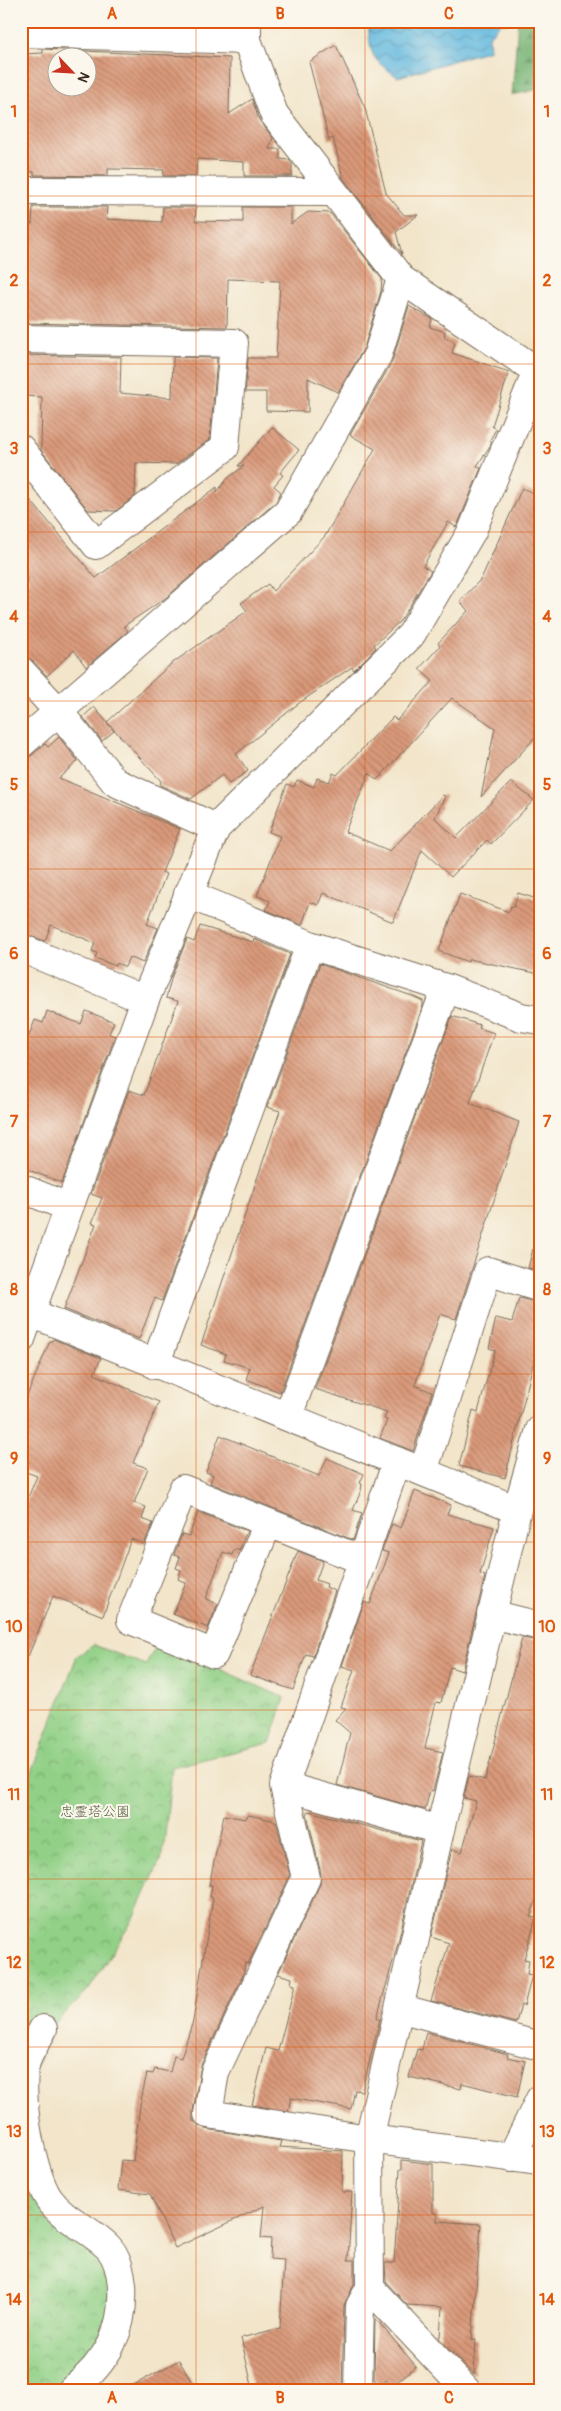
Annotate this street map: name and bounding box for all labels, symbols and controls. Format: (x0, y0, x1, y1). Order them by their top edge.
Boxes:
text: A (107, 4, 118, 24)
text: B (275, 4, 285, 24)
text: C (444, 4, 454, 24)
north arrow (48, 48, 98, 98)
text: N (74, 69, 93, 85)
text: 1 (11, 102, 17, 122)
text: 1 (544, 102, 550, 122)
text: 2 (10, 271, 19, 291)
text: 2 (543, 271, 552, 291)
text: 3 (10, 439, 19, 459)
text: 3 (543, 439, 552, 459)
text: 4 (9, 607, 19, 627)
text: 4 (542, 607, 552, 627)
text: 5 (10, 775, 19, 795)
text: 5 (543, 775, 552, 795)
text: 6 (9, 944, 19, 964)
text: 6 (542, 944, 552, 964)
text: 7 (10, 1112, 19, 1132)
text: 7 (543, 1112, 552, 1132)
text: 8 (10, 1280, 18, 1300)
text: 8 (543, 1280, 551, 1300)
text: 9 (10, 1449, 18, 1469)
text: 9 (543, 1449, 551, 1469)
text: 10 (5, 1617, 23, 1637)
text: 10 (538, 1617, 556, 1637)
text: 11 (8, 1785, 20, 1805)
text: 11 (541, 1785, 553, 1805)
park label: 忠霊塔公園 (60, 1803, 130, 1820)
text: 12 (6, 1953, 22, 1973)
text: 12 (539, 1953, 555, 1973)
text: 13 (6, 2122, 22, 2142)
text: 13 (539, 2122, 555, 2142)
text: 14 (6, 2290, 22, 2310)
text: 14 (539, 2290, 555, 2310)
text: A (107, 2388, 118, 2408)
text: B (275, 2388, 285, 2408)
text: C (444, 2388, 454, 2408)

